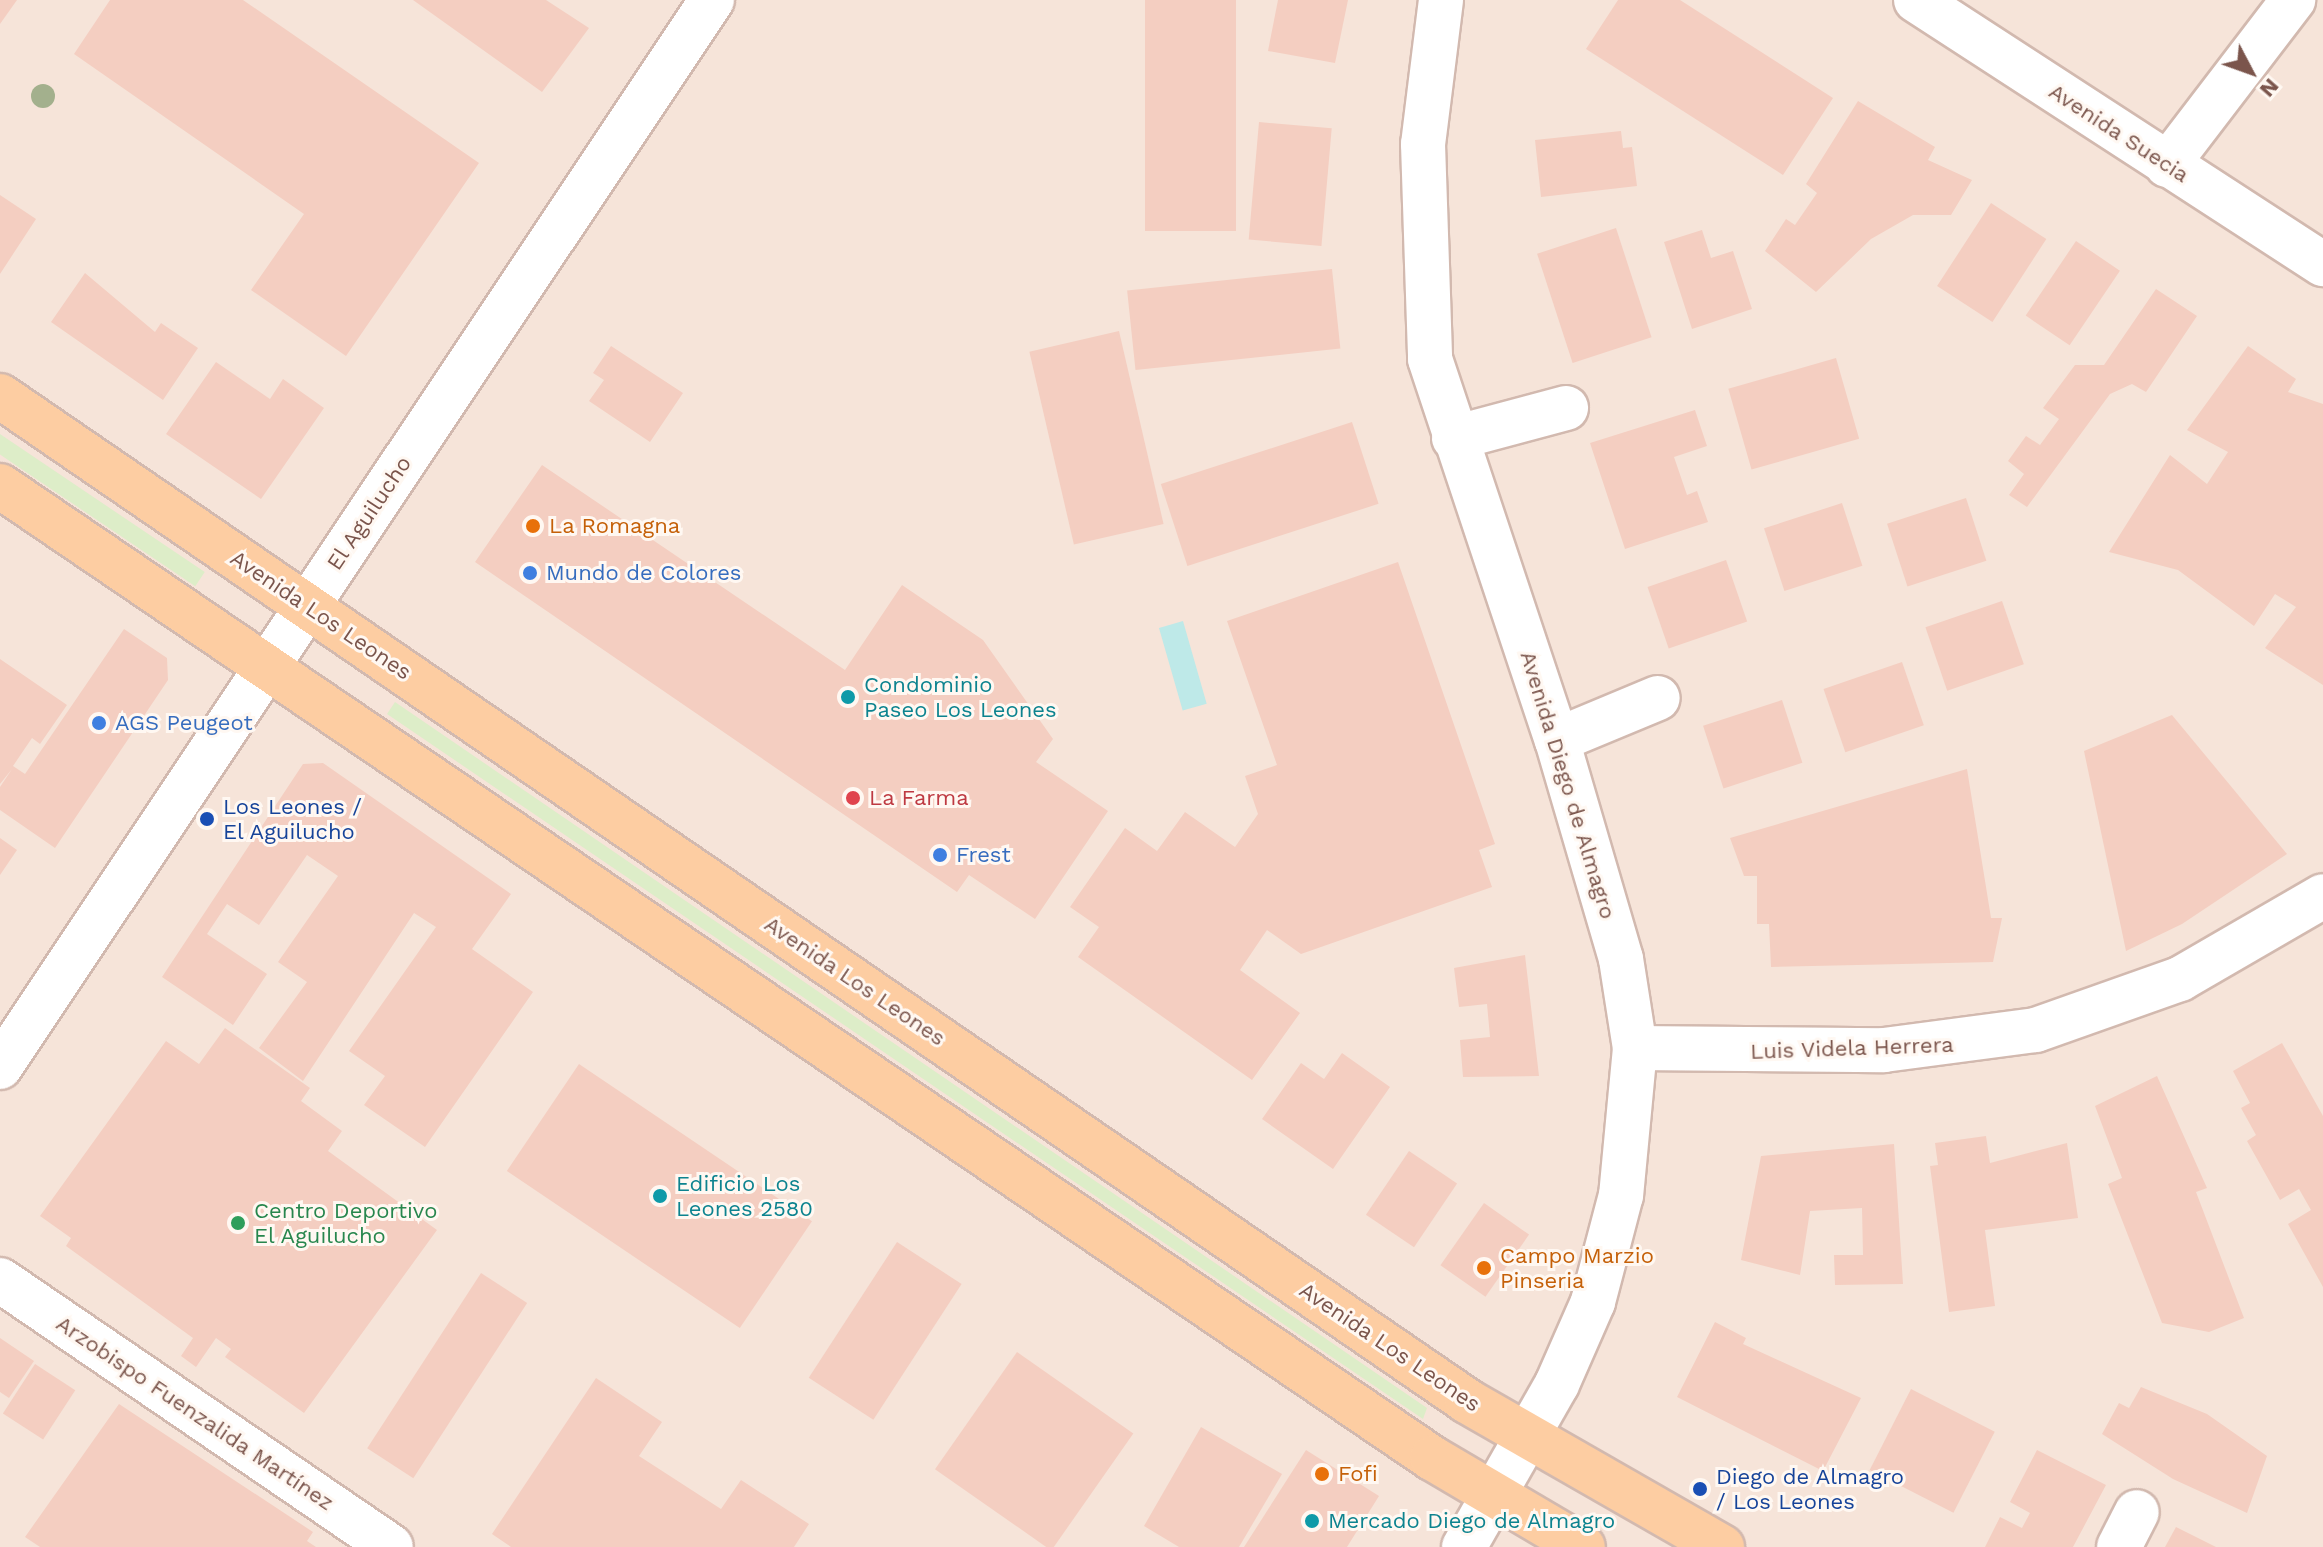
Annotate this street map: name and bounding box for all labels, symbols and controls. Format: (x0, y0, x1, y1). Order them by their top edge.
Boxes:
north arrow (2211, 32, 2291, 112)
text: N (2255, 74, 2284, 102)
street label: Avenida Suecia (2044, 78, 2194, 188)
street label: El Aguilucho (321, 450, 417, 576)
place label: La Romagna (549, 513, 681, 539)
marker: La Romagna (524, 517, 542, 535)
street label: Avenida Los Leones (225, 545, 417, 685)
place label: Mundo de Colores (546, 560, 741, 586)
marker: Mundo de Colores (521, 564, 539, 582)
street label: Avenida Diego de Almagro (1514, 647, 1622, 923)
place label: Condominio Paseo Los Leones (864, 671, 1057, 722)
marker: Condominio Paseo Los Leones (839, 688, 857, 706)
place label: AGS Peugeot (115, 710, 253, 736)
marker: AGS Peugeot (90, 714, 108, 732)
place label: La Farma (869, 785, 969, 811)
marker: La Farma (844, 789, 862, 807)
place label: Los Leones / El Aguilucho (223, 793, 362, 844)
marker: Los Leones / El Aguilucho (198, 810, 216, 828)
place label: Frest (956, 842, 1011, 868)
marker: Frest (931, 846, 949, 864)
street label: Avenida Los Leones (759, 911, 951, 1051)
street label: Luis Videla Herrera (1749, 1031, 1955, 1065)
place label: Edificio Los Leones 2580 (676, 1170, 813, 1222)
marker: Edificio Los Leones 2580 (651, 1187, 669, 1205)
place label: Centro Deportivo El Aguilucho (254, 1197, 437, 1248)
marker: Centro Deportivo El Aguilucho (229, 1214, 247, 1232)
place label: Campo Marzio Pinseria (1500, 1242, 1654, 1294)
marker: Campo Marzio Pinseria (1475, 1259, 1493, 1277)
street label: Avenida Los Leones (1294, 1277, 1486, 1417)
street label: Arzobispo Fuenzalida Martínez (51, 1310, 339, 1516)
place label: Fofi (1338, 1461, 1378, 1487)
place label: Diego de Almagro / Los Leones (1716, 1463, 1905, 1514)
marker: Fofi (1313, 1465, 1331, 1483)
marker: Diego de Almagro / Los Leones (1691, 1480, 1709, 1498)
place label: Mercado Diego de Almagro (1328, 1508, 1616, 1534)
marker: Mercado Diego de Almagro (1303, 1512, 1321, 1530)

